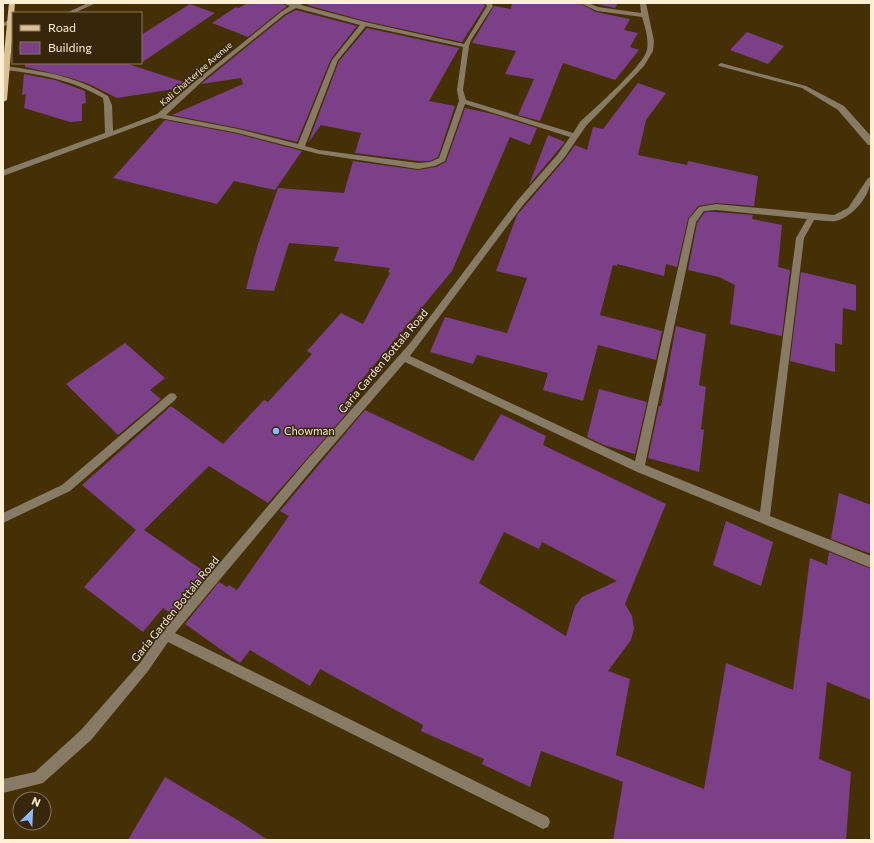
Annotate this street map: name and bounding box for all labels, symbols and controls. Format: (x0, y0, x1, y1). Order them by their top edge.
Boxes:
legend (12, 12, 142, 64)
text: Road (48, 20, 76, 34)
street label: Kali Chatterjee Avenue (157, 39, 234, 108)
text: Building (48, 40, 92, 54)
street label: Garia Garden Bottala Road (335, 306, 430, 415)
place label: Chowman (284, 424, 335, 437)
marker: Chowman (271, 426, 281, 436)
street label: Garia Garden Bottala Road (128, 553, 221, 664)
north arrow (12, 791, 52, 831)
text: N (30, 794, 43, 809)

